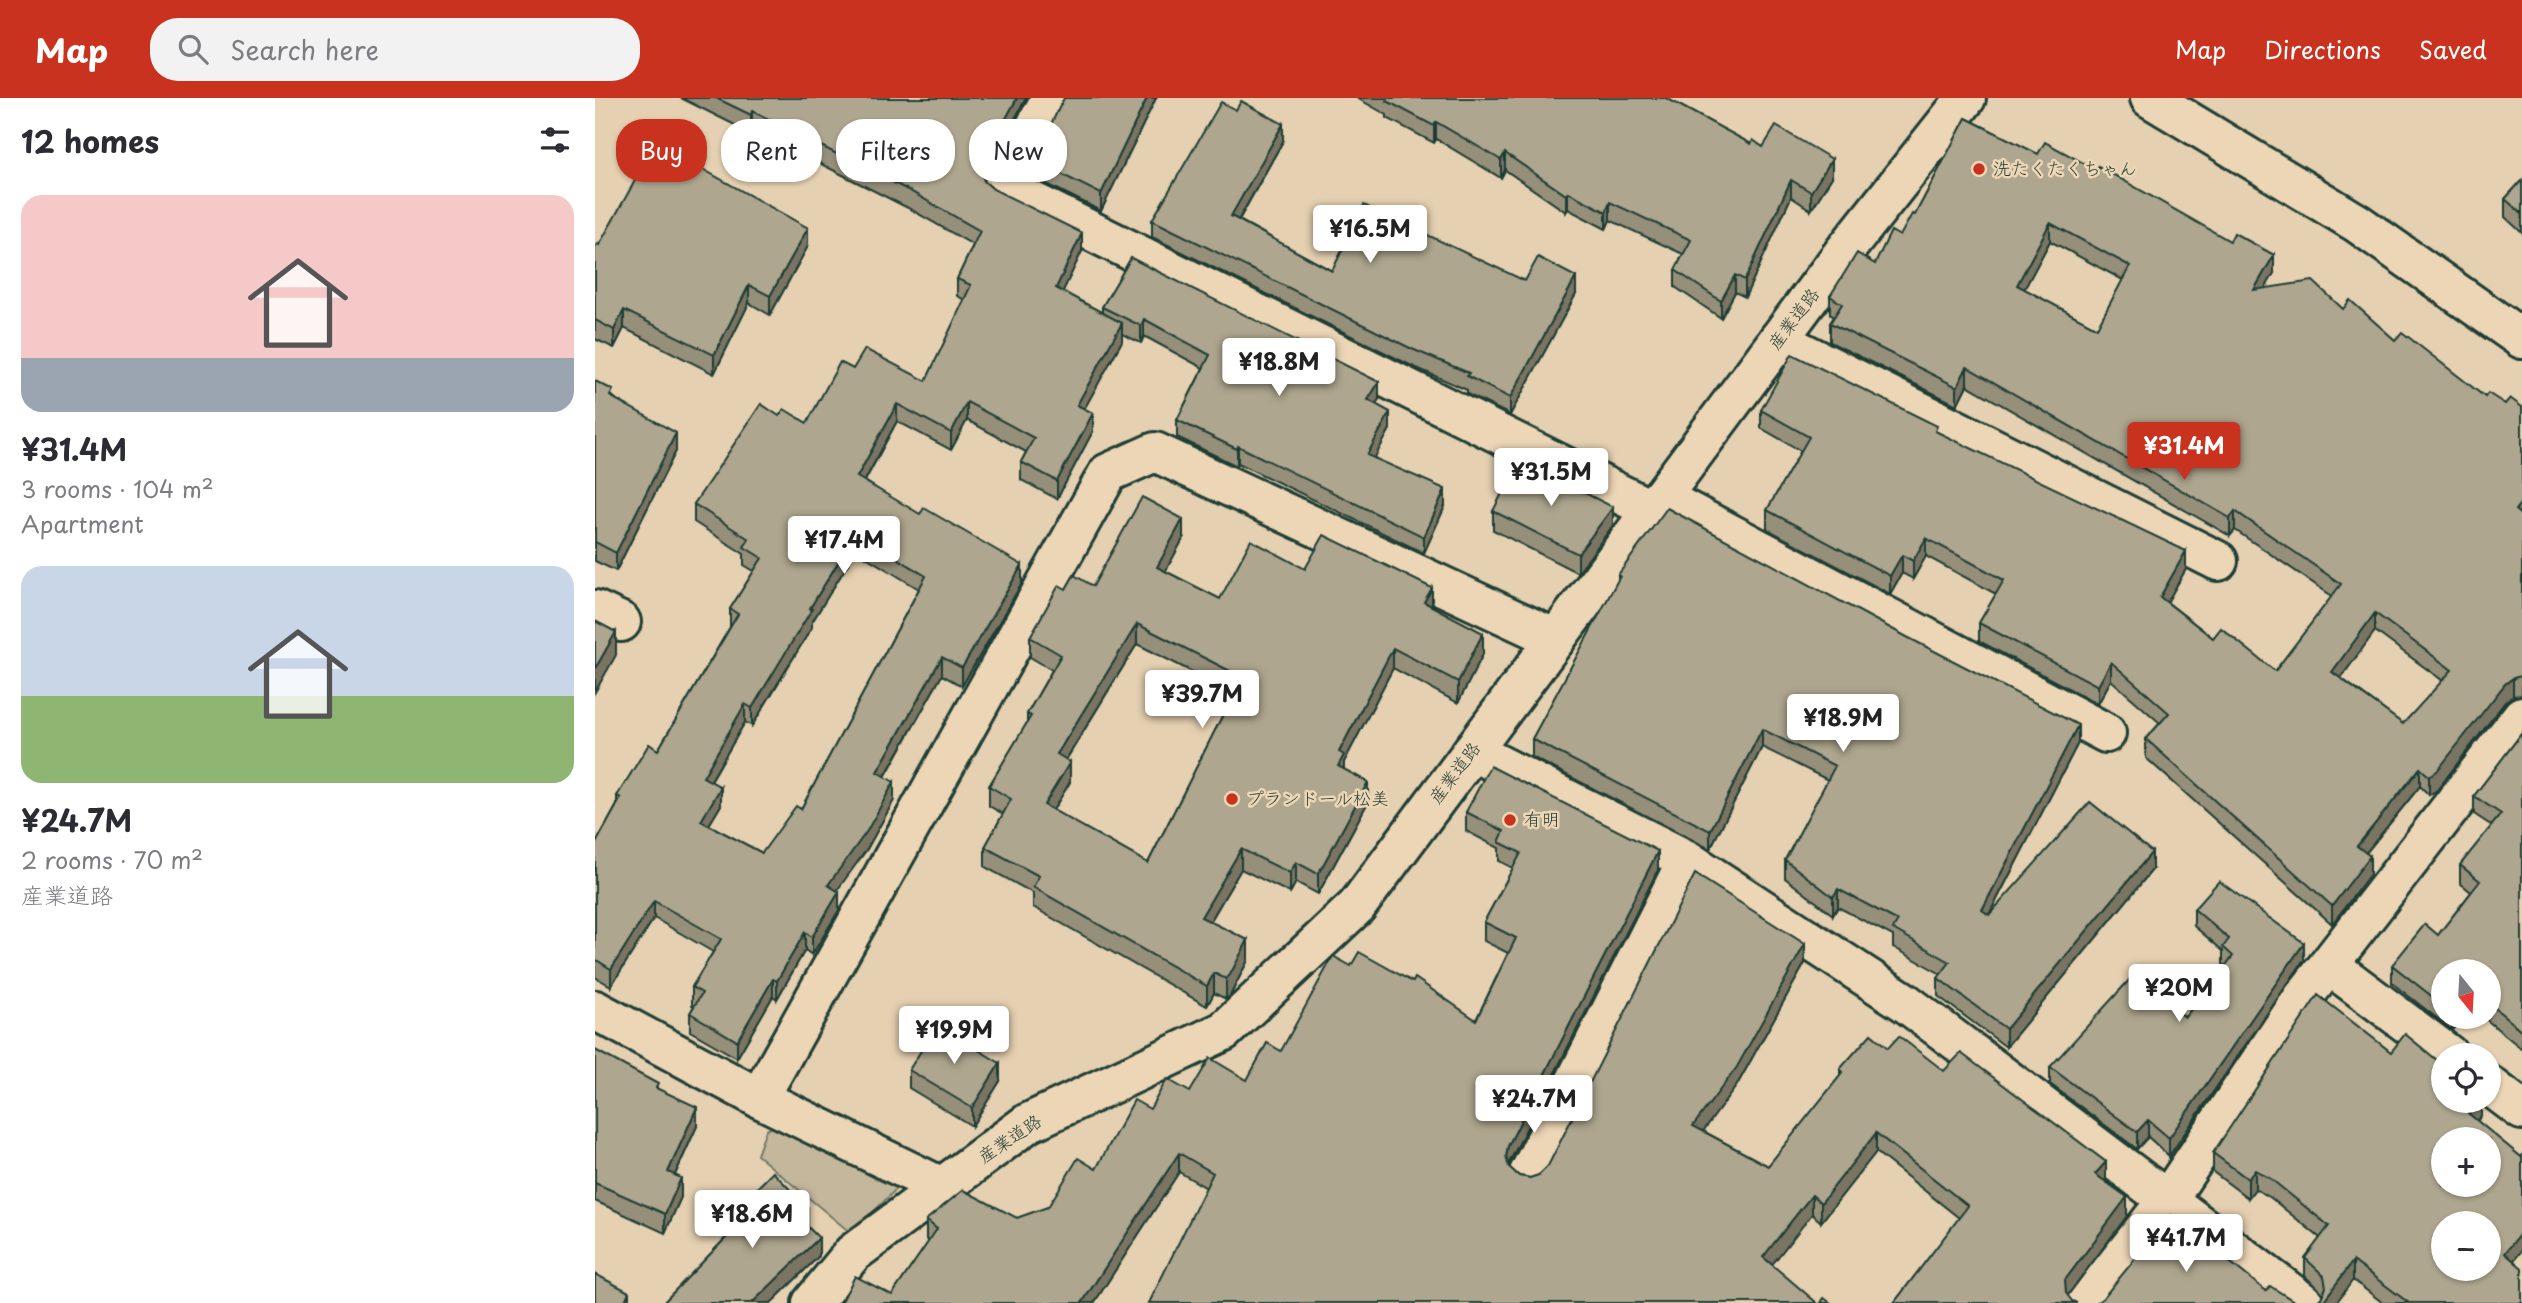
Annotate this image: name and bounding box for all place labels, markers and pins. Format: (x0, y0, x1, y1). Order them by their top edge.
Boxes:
place label: 洗たくたくちゃん (1993, 154, 2137, 181)
marker: 洗たくたくちゃん (1971, 161, 1987, 177)
pin: ¥16.5M (1313, 206, 1427, 265)
pin: ¥18.8M (1222, 338, 1336, 398)
pin: ¥31.4M (2127, 422, 2241, 482)
pin: ¥31.5M (1494, 448, 1608, 508)
pin: ¥17.4M (787, 517, 901, 576)
pin: ¥39.7M (1145, 670, 1259, 730)
pin: ¥18.9M (1786, 694, 1900, 754)
place label: プランドール松美 (1246, 784, 1389, 811)
marker: プランドール松美 (1224, 791, 1240, 807)
place label: 有明 (1524, 805, 1560, 832)
marker: 有明 (1502, 812, 1518, 828)
pin: ¥20M (2138, 964, 2220, 1024)
pin: ¥19.9M (897, 1006, 1011, 1066)
pin: ¥24.7M (1477, 1076, 1591, 1135)
pin: ¥18.6M (695, 1190, 809, 1250)
pin: ¥41.7M (2129, 1214, 2243, 1274)

